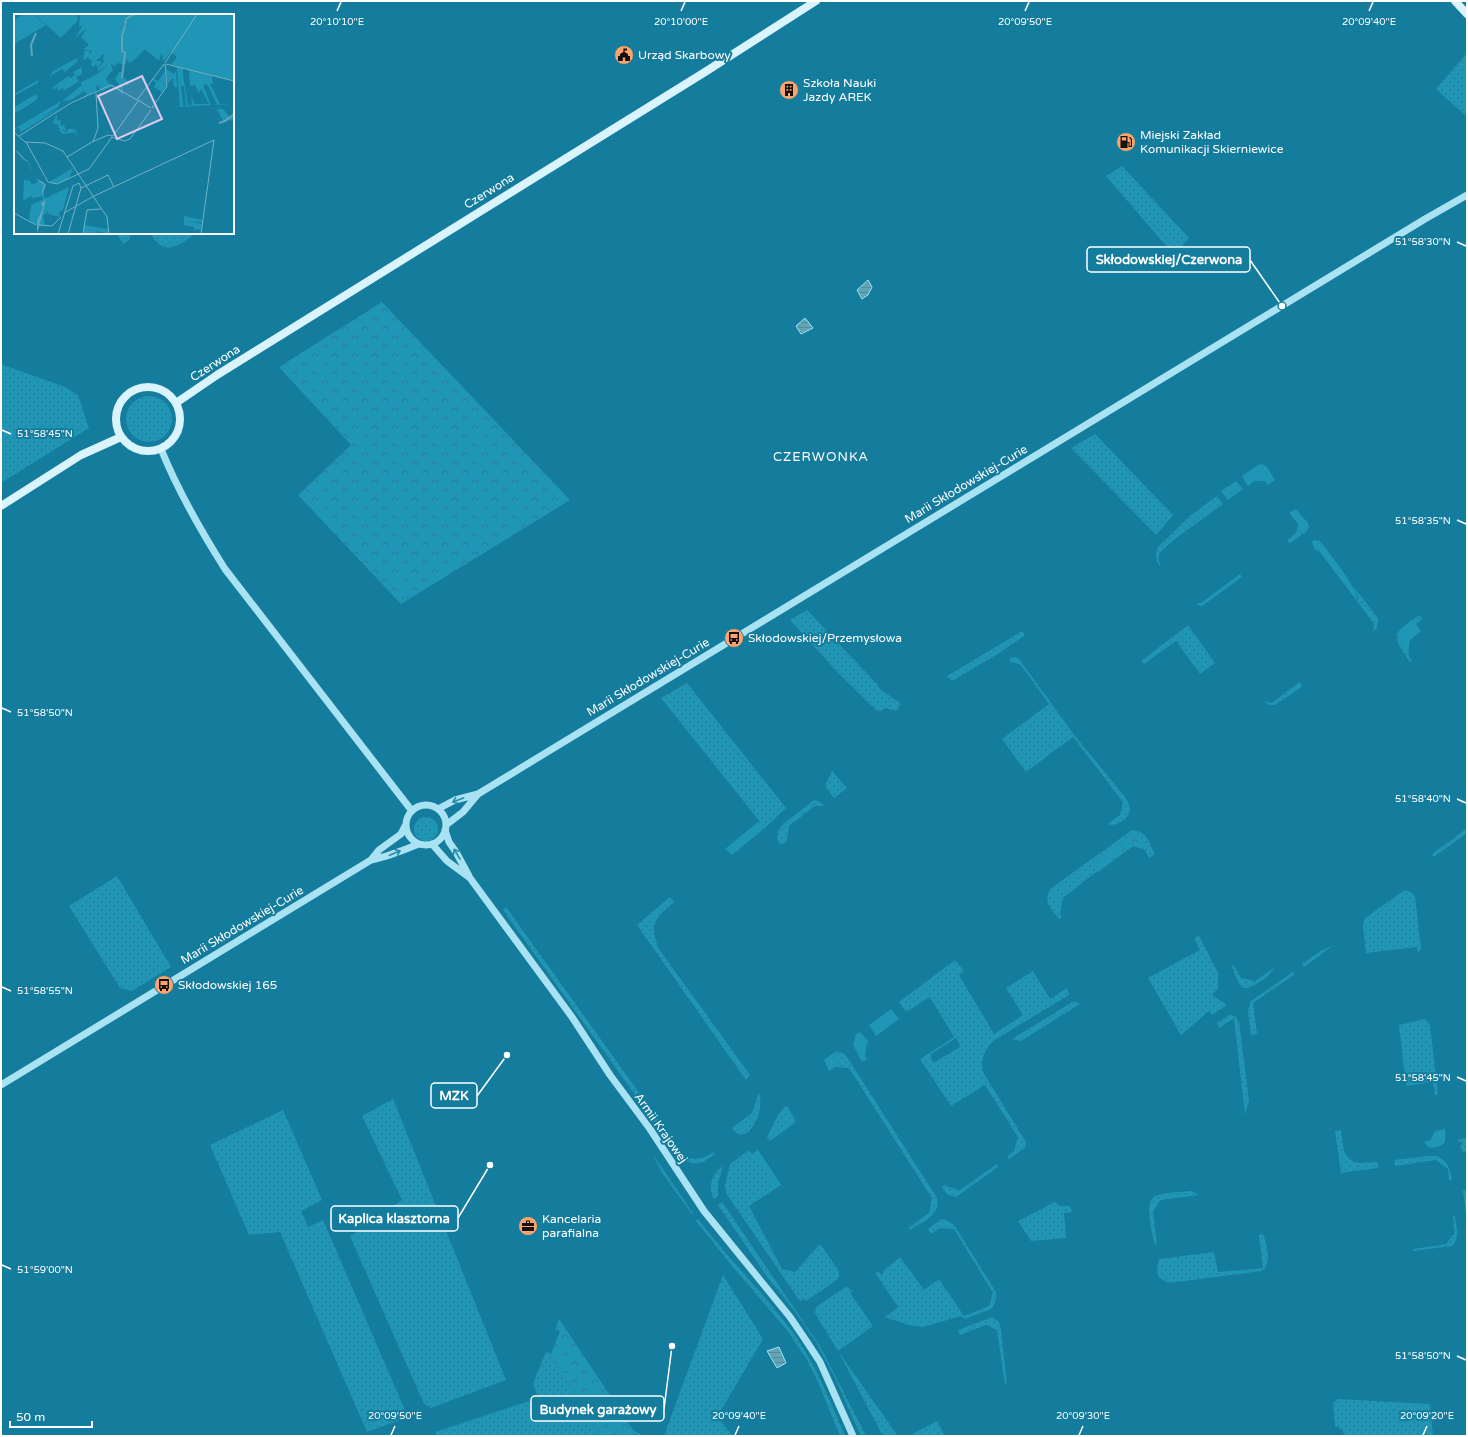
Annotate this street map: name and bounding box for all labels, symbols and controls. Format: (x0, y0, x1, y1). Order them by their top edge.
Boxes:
inset map (14, 14, 234, 234)
text: 20°10'10"E (310, 16, 364, 28)
text: 20°10'00"E (654, 16, 708, 28)
text: 20°09'50"E (998, 16, 1052, 28)
text: 20°09'40"E (1342, 16, 1396, 28)
public building icon: Urząd Skarbowy (613, 44, 635, 66)
place label: Urząd Skarbowy (638, 48, 731, 62)
place label: Szkoła Nauki Jazdy AREK (803, 76, 876, 104)
building icon: Szkoła Nauki Jazdy AREK (778, 79, 800, 101)
place label: Miejski Zakład Komunikacji Skierniewice (1140, 128, 1284, 156)
fuel station icon: Miejski Zakład Komunikacji Skierniewice (1115, 131, 1137, 153)
street label: Czerwona (461, 170, 517, 212)
text: 51°58'30"N (1395, 236, 1451, 248)
callout: Skłodowskiej/Czerwona (1087, 247, 1250, 272)
text: Skłodowskiej/Czerwona (1096, 252, 1242, 268)
street label: Czerwona (188, 342, 242, 384)
text: 51°58'45"N (17, 428, 73, 440)
street label: Marii Skłodowskiej-Curie (902, 442, 1030, 526)
district label: CZERWONKA (773, 449, 869, 465)
text: 51°58'35"N (1395, 515, 1451, 527)
bus stop icon: Skłodowskiej/Przemysłowa (723, 627, 745, 649)
place label: Skłodowskiej/Przemysłowa (748, 631, 902, 645)
street label: Marii Skłodowskiej-Curie (584, 635, 712, 719)
text: 51°58'50"N (17, 707, 73, 719)
text: 51°58'40"N (1395, 793, 1451, 805)
one-way arrow (451, 797, 464, 804)
one-way arrow (388, 849, 400, 856)
one-way arrow (453, 849, 461, 860)
street label: Marii Skłodowskiej-Curie (178, 883, 306, 967)
bus stop icon: Skłodowskiej 165 (153, 974, 175, 996)
place label: Skłodowskiej 165 (178, 978, 277, 992)
text: 51°58'55"N (17, 985, 73, 997)
text: 51°58'45"N (1395, 1072, 1451, 1084)
callout: MZK (431, 1083, 477, 1108)
text: MZK (439, 1088, 469, 1104)
street label: Armii Krajowej (632, 1090, 690, 1166)
callout: Kaplica klasztorna (331, 1206, 458, 1231)
text: Kaplica klasztorna (338, 1211, 450, 1227)
place label: Kancelaria parafialna (542, 1212, 601, 1240)
office icon: Kancelaria parafialna (517, 1215, 539, 1237)
text: 51°59'00"N (17, 1264, 73, 1276)
text: 51°58'50"N (1395, 1350, 1451, 1362)
callout: Budynek garażowy (531, 1396, 664, 1421)
text: Budynek garażowy (539, 1402, 657, 1418)
scale bar (10, 1403, 92, 1429)
text: 50 m (16, 1410, 45, 1424)
text: 20°09'50"E (368, 1410, 422, 1422)
text: 20°09'40"E (712, 1410, 766, 1422)
text: 20°09'30"E (1056, 1410, 1110, 1422)
text: 20°09'20"E (1400, 1410, 1454, 1422)

